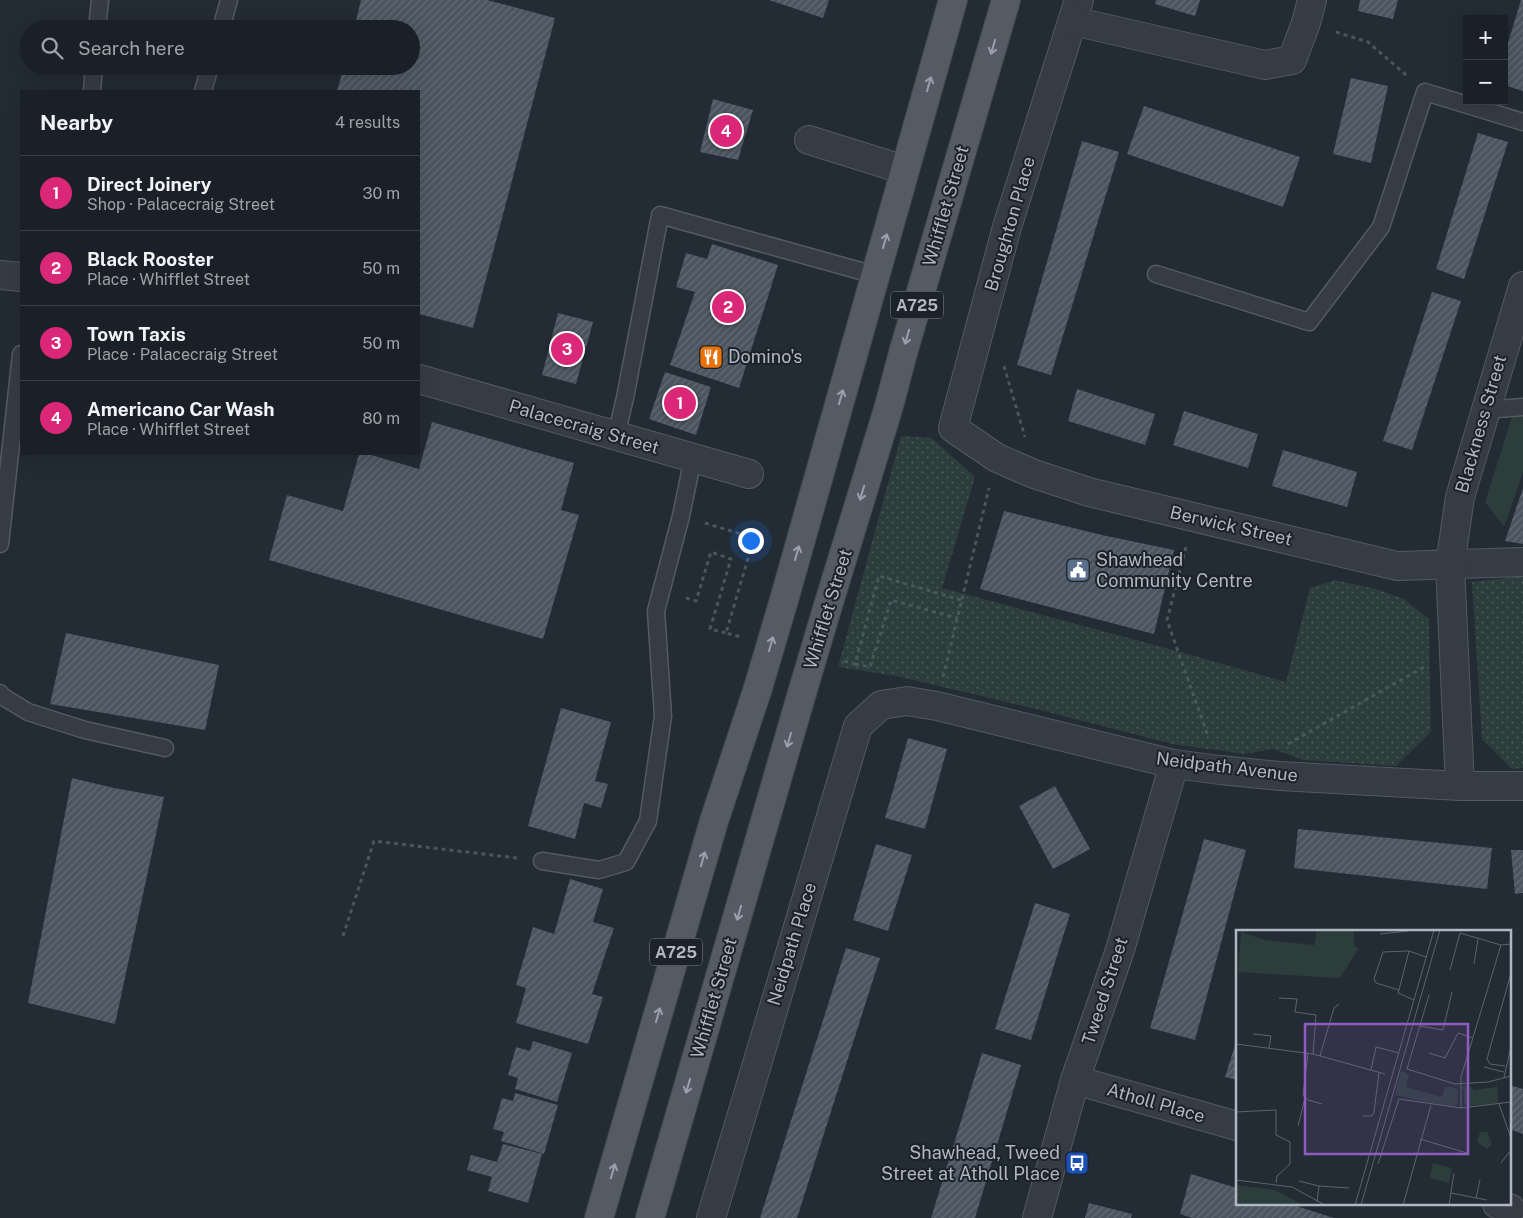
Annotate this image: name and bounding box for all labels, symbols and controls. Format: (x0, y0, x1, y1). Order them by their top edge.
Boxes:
map controls (1463, 15, 1508, 105)
button: + (1463, 15, 1508, 60)
search box (20, 20, 420, 75)
icon: search (38, 34, 66, 62)
text: Search here (78, 37, 185, 59)
one-way arrow (987, 38, 997, 54)
button: − (1463, 60, 1508, 105)
one-way arrow (925, 77, 935, 93)
text: Nearby (40, 110, 113, 135)
pin: 4 (710, 112, 742, 150)
text: 4 results (335, 113, 400, 132)
street label: Whifflet Street (918, 143, 973, 269)
street label: Broughton Place (980, 154, 1039, 294)
text: Direct Joinery (87, 173, 212, 195)
text: 1 (53, 184, 59, 203)
text: 30 m (363, 184, 400, 203)
text: Shop · Palacecraig Street (87, 195, 275, 214)
one-way arrow (880, 233, 890, 249)
text: Black Rooster (87, 248, 214, 270)
text: 2 (51, 259, 61, 278)
text: 50 m (362, 259, 400, 278)
text: Place · Whifflet Street (87, 270, 250, 289)
pin: 2 (712, 288, 744, 326)
road number: A725 (891, 292, 943, 318)
text: Town Taxis (87, 323, 186, 345)
one-way arrow (902, 329, 912, 345)
pin: 3 (551, 330, 583, 368)
text: 3 (51, 334, 61, 353)
text: 50 m (362, 334, 400, 353)
restaurant icon: Domino's (698, 344, 724, 370)
text: Place · Palacecraig Street (87, 345, 278, 364)
place label: Domino's (728, 346, 802, 367)
street label: Blackness Street (1451, 352, 1510, 495)
pin: 1 (664, 384, 696, 422)
one-way arrow (836, 389, 846, 405)
street label: Palacecraig Street (507, 395, 662, 458)
text: Americano Car Wash (87, 398, 275, 420)
text: 4 (51, 409, 61, 428)
text: 80 m (362, 409, 400, 428)
text: Place · Whifflet Street (87, 420, 250, 439)
one-way arrow (857, 485, 867, 501)
street label: Berwick Street (1168, 501, 1294, 550)
your location (738, 528, 764, 554)
one-way arrow (793, 546, 802, 562)
street label: Whifflet Street (799, 546, 856, 671)
place label: Shawhead Community Centre (1096, 549, 1253, 591)
public building icon: Shawhead Community Centre (1065, 557, 1091, 583)
one-way arrow (766, 637, 776, 653)
one-way arrow (783, 732, 793, 748)
street label: Neidpath Avenue (1155, 747, 1299, 786)
one-way arrow (699, 851, 709, 867)
street label: Neidpath Place (763, 880, 820, 1008)
one-way arrow (733, 905, 743, 921)
inset map (1236, 930, 1510, 1206)
street label: Tweed Street (1077, 934, 1132, 1047)
street label: Whifflet Street (686, 935, 741, 1061)
road number: A725 (650, 939, 702, 966)
one-way arrow (654, 1008, 664, 1024)
one-way arrow (683, 1077, 693, 1093)
street label: Atholl Place (1105, 1078, 1208, 1127)
place label: Shawhead, Tweed Street at Atholl Place (881, 1142, 1060, 1184)
bus stop icon: Shawhead, Tweed Street at Atholl Place (1064, 1150, 1090, 1176)
one-way arrow (609, 1164, 618, 1180)

